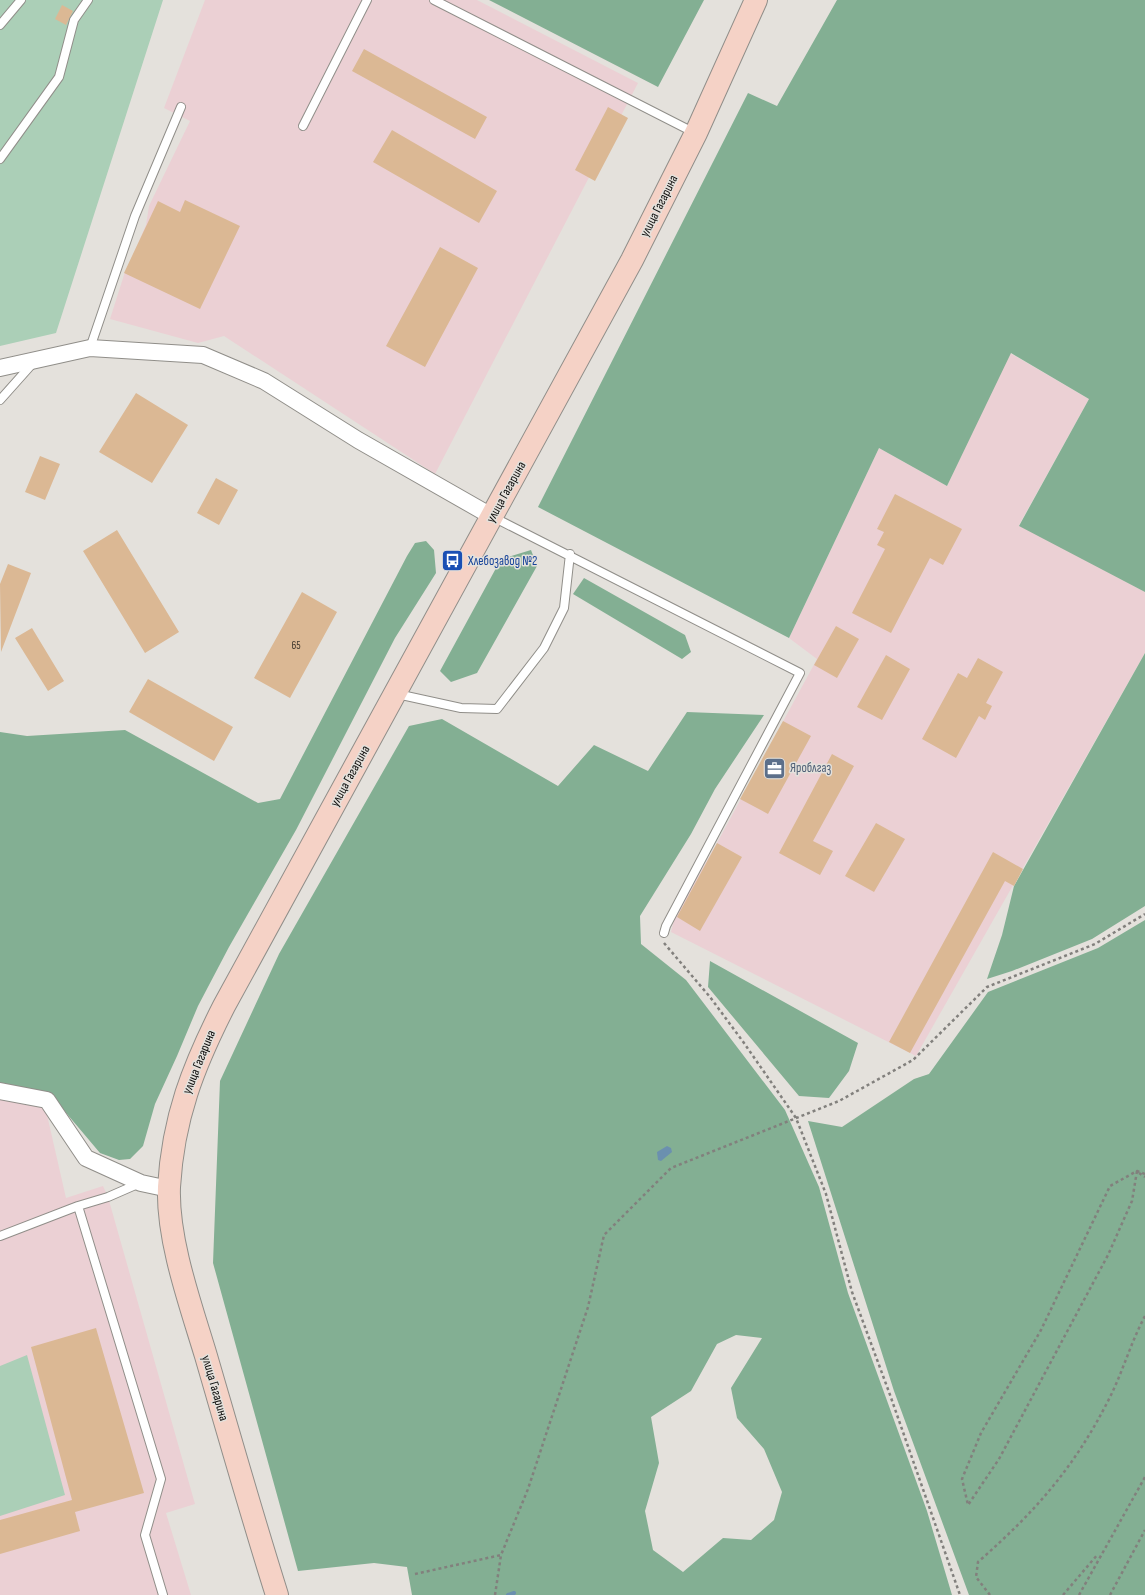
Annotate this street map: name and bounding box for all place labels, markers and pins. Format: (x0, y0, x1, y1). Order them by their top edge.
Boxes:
bus stop icon: Хлебозавод №2 (439, 548, 465, 574)
place label: Хлебозавод №2 (467, 553, 537, 569)
office icon: Яроблгаз (762, 755, 788, 781)
place label: Яроблгаз (790, 760, 831, 776)

